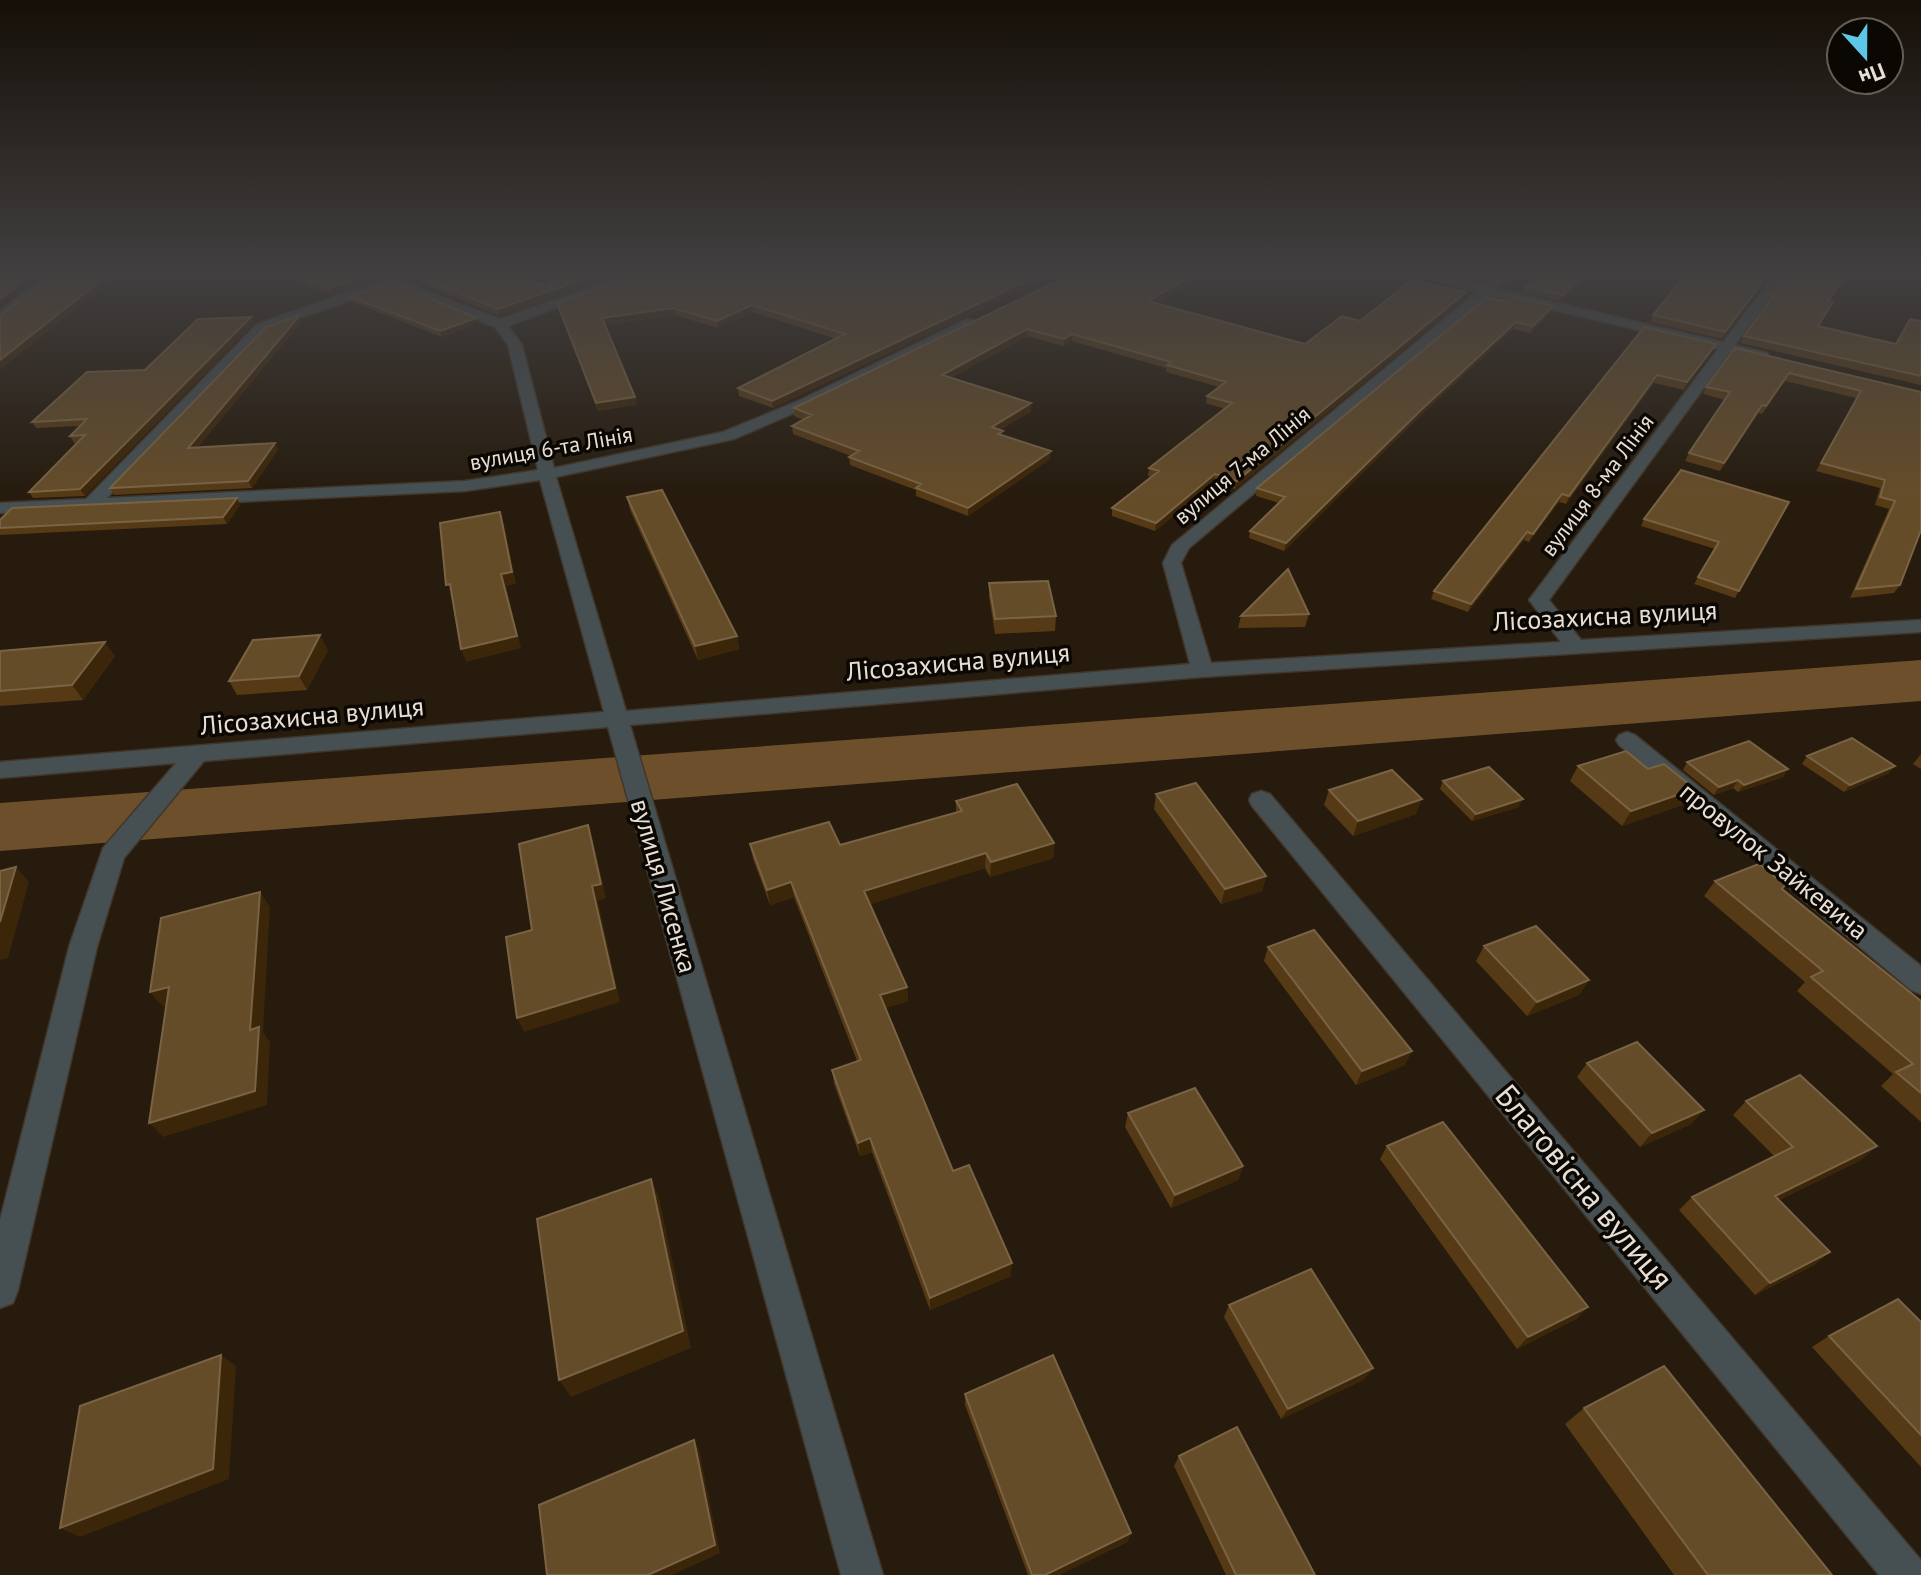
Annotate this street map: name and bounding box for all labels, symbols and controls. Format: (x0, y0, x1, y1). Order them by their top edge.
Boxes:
north arrow (1825, 16, 1905, 96)
text: Пн (1855, 57, 1889, 92)
street label: вулиця 7-ма Лінія (1168, 400, 1316, 530)
street label: вулиця 8-ма Лінія (1534, 408, 1660, 562)
street label: вулиця 6-та Лінія (467, 420, 635, 476)
street label: Лісозахисна вулиця (1491, 593, 1718, 638)
street label: Лісозахисна вулиця (844, 635, 1071, 688)
street label: Лісозахисна вулиця (198, 689, 425, 742)
street label: провулок Зайкевича (1674, 775, 1875, 947)
street label: вулиця Лисенка (624, 795, 705, 977)
street label: Благовісна вулиця (1487, 1075, 1683, 1298)

